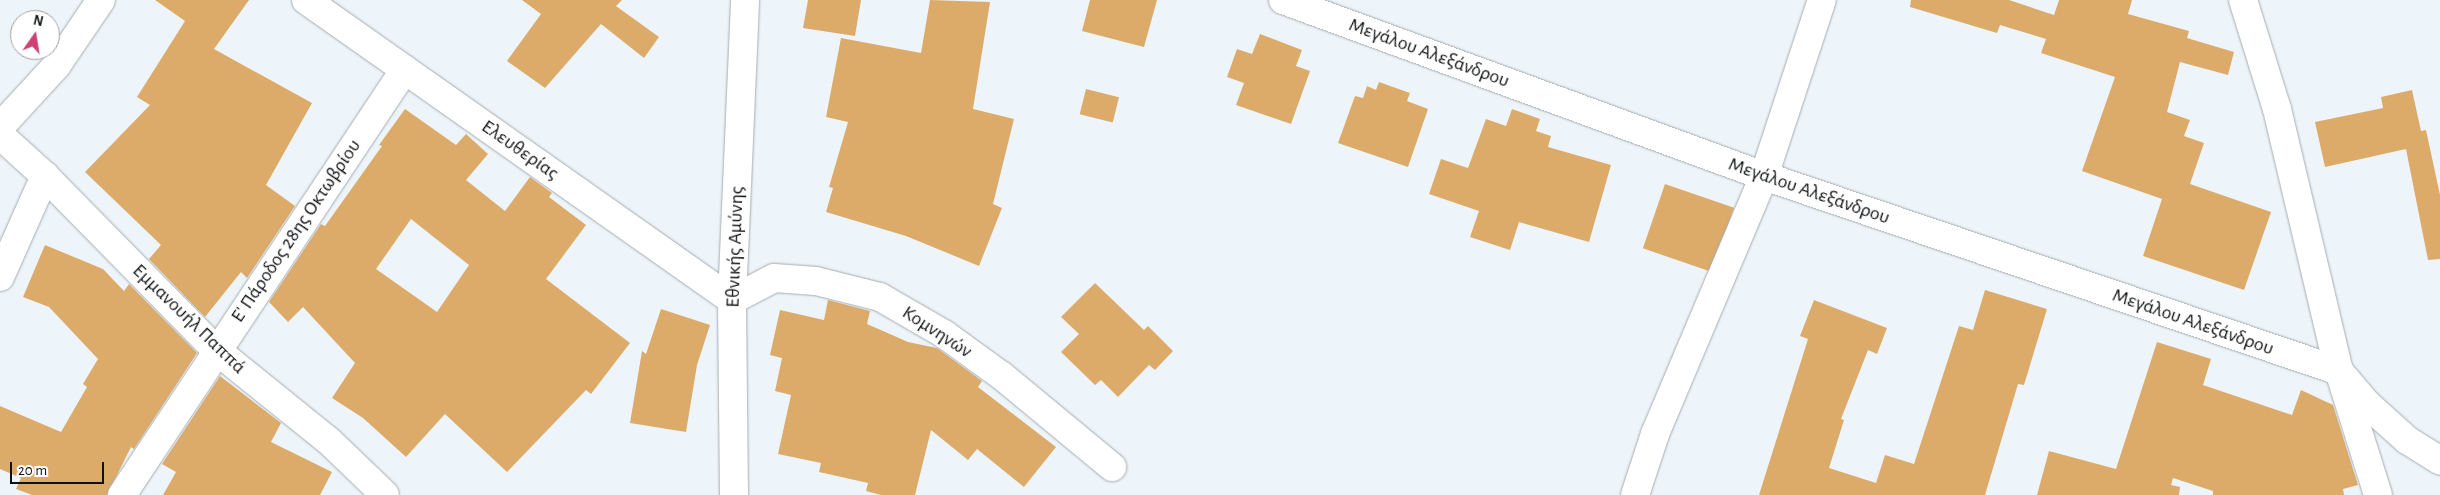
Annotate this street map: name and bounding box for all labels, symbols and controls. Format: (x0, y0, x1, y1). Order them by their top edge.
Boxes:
north arrow (10, 10, 60, 60)
text: N (32, 13, 44, 29)
street label: Μεγάλου Αλεξάνδρου (1345, 13, 1513, 93)
street label: Ελευθερίας (477, 115, 563, 185)
street label: Ε' Πάροδος 28ης Οκτωβρίου (226, 135, 366, 327)
street label: Μεγάλου Αλεξάνδρου (1725, 152, 1893, 230)
street label: Εθνικής Αμύνης (721, 186, 749, 308)
street label: Εμμανουήλ Παππά (127, 259, 251, 379)
street label: Μεγάλου Αλεξάνδρου (2109, 283, 2277, 361)
street label: Κομνηνών (897, 301, 977, 363)
scale bar (12, 452, 106, 484)
text: 20 m (18, 463, 47, 478)

